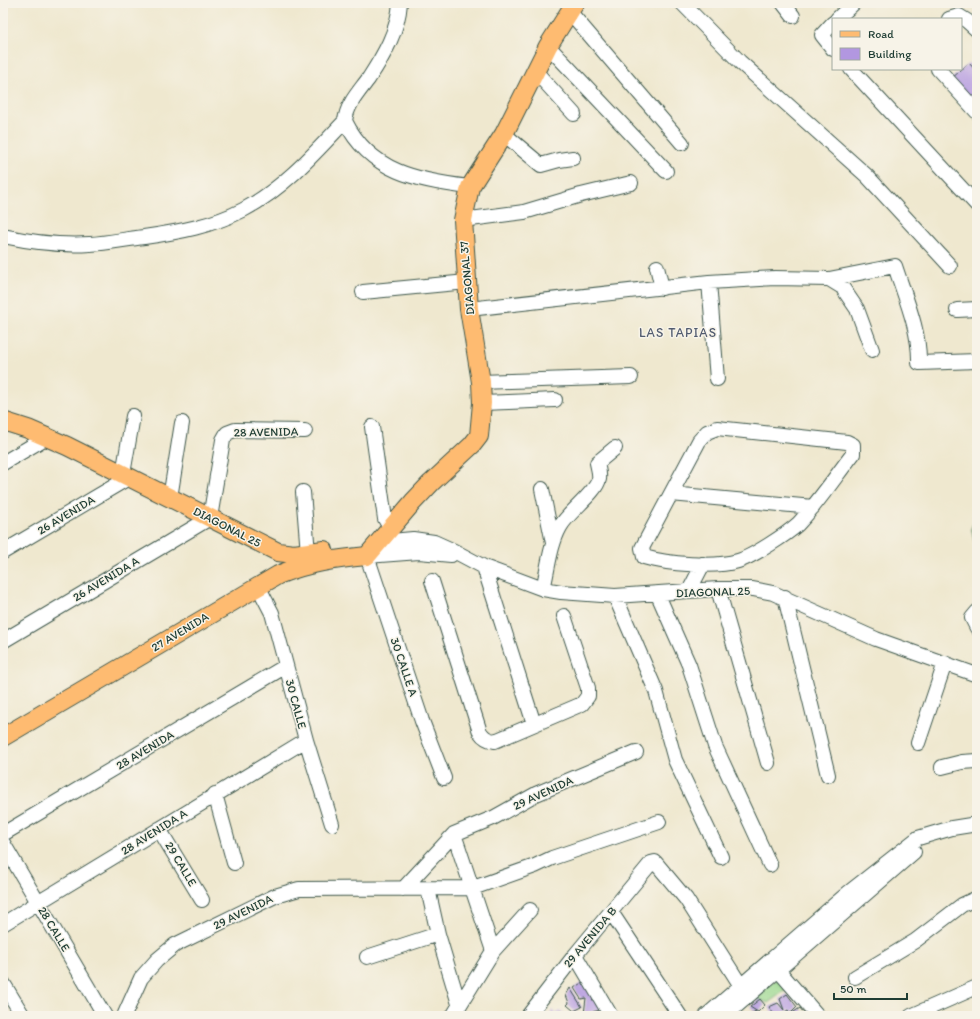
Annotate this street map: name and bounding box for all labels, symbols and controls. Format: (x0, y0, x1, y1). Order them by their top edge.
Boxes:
legend (832, 18, 962, 70)
text: Road (868, 27, 894, 41)
text: Building (868, 47, 912, 61)
street label: DIAGONAL 37 (457, 240, 477, 316)
district label: LAS TAPIAS (639, 325, 717, 340)
street label: 28 AVENIDA (233, 424, 299, 440)
street label: 26 AVENIDA (35, 492, 98, 538)
street label: DIAGONAL 25 (191, 504, 263, 550)
street label: 26 AVENIDA A (70, 554, 142, 604)
street label: DIAGONAL 25 (676, 584, 750, 600)
street label: 27 AVENIDA (149, 609, 211, 655)
street label: 30 CALLE A (387, 636, 421, 699)
street label: 30 CALLE (283, 678, 309, 731)
street label: 28 AVENIDA (114, 727, 177, 773)
street label: 29 AVENIDA (511, 773, 575, 813)
street label: 28 AVENIDA A (118, 806, 190, 858)
street label: 29 CALLE (162, 839, 200, 889)
street label: 29 AVENIDA (211, 891, 275, 932)
street label: 28 CALLE (35, 904, 73, 954)
street label: 29 AVENIDA B (561, 904, 620, 970)
scale bar (834, 975, 907, 1001)
text: 50 m (840, 982, 866, 996)

